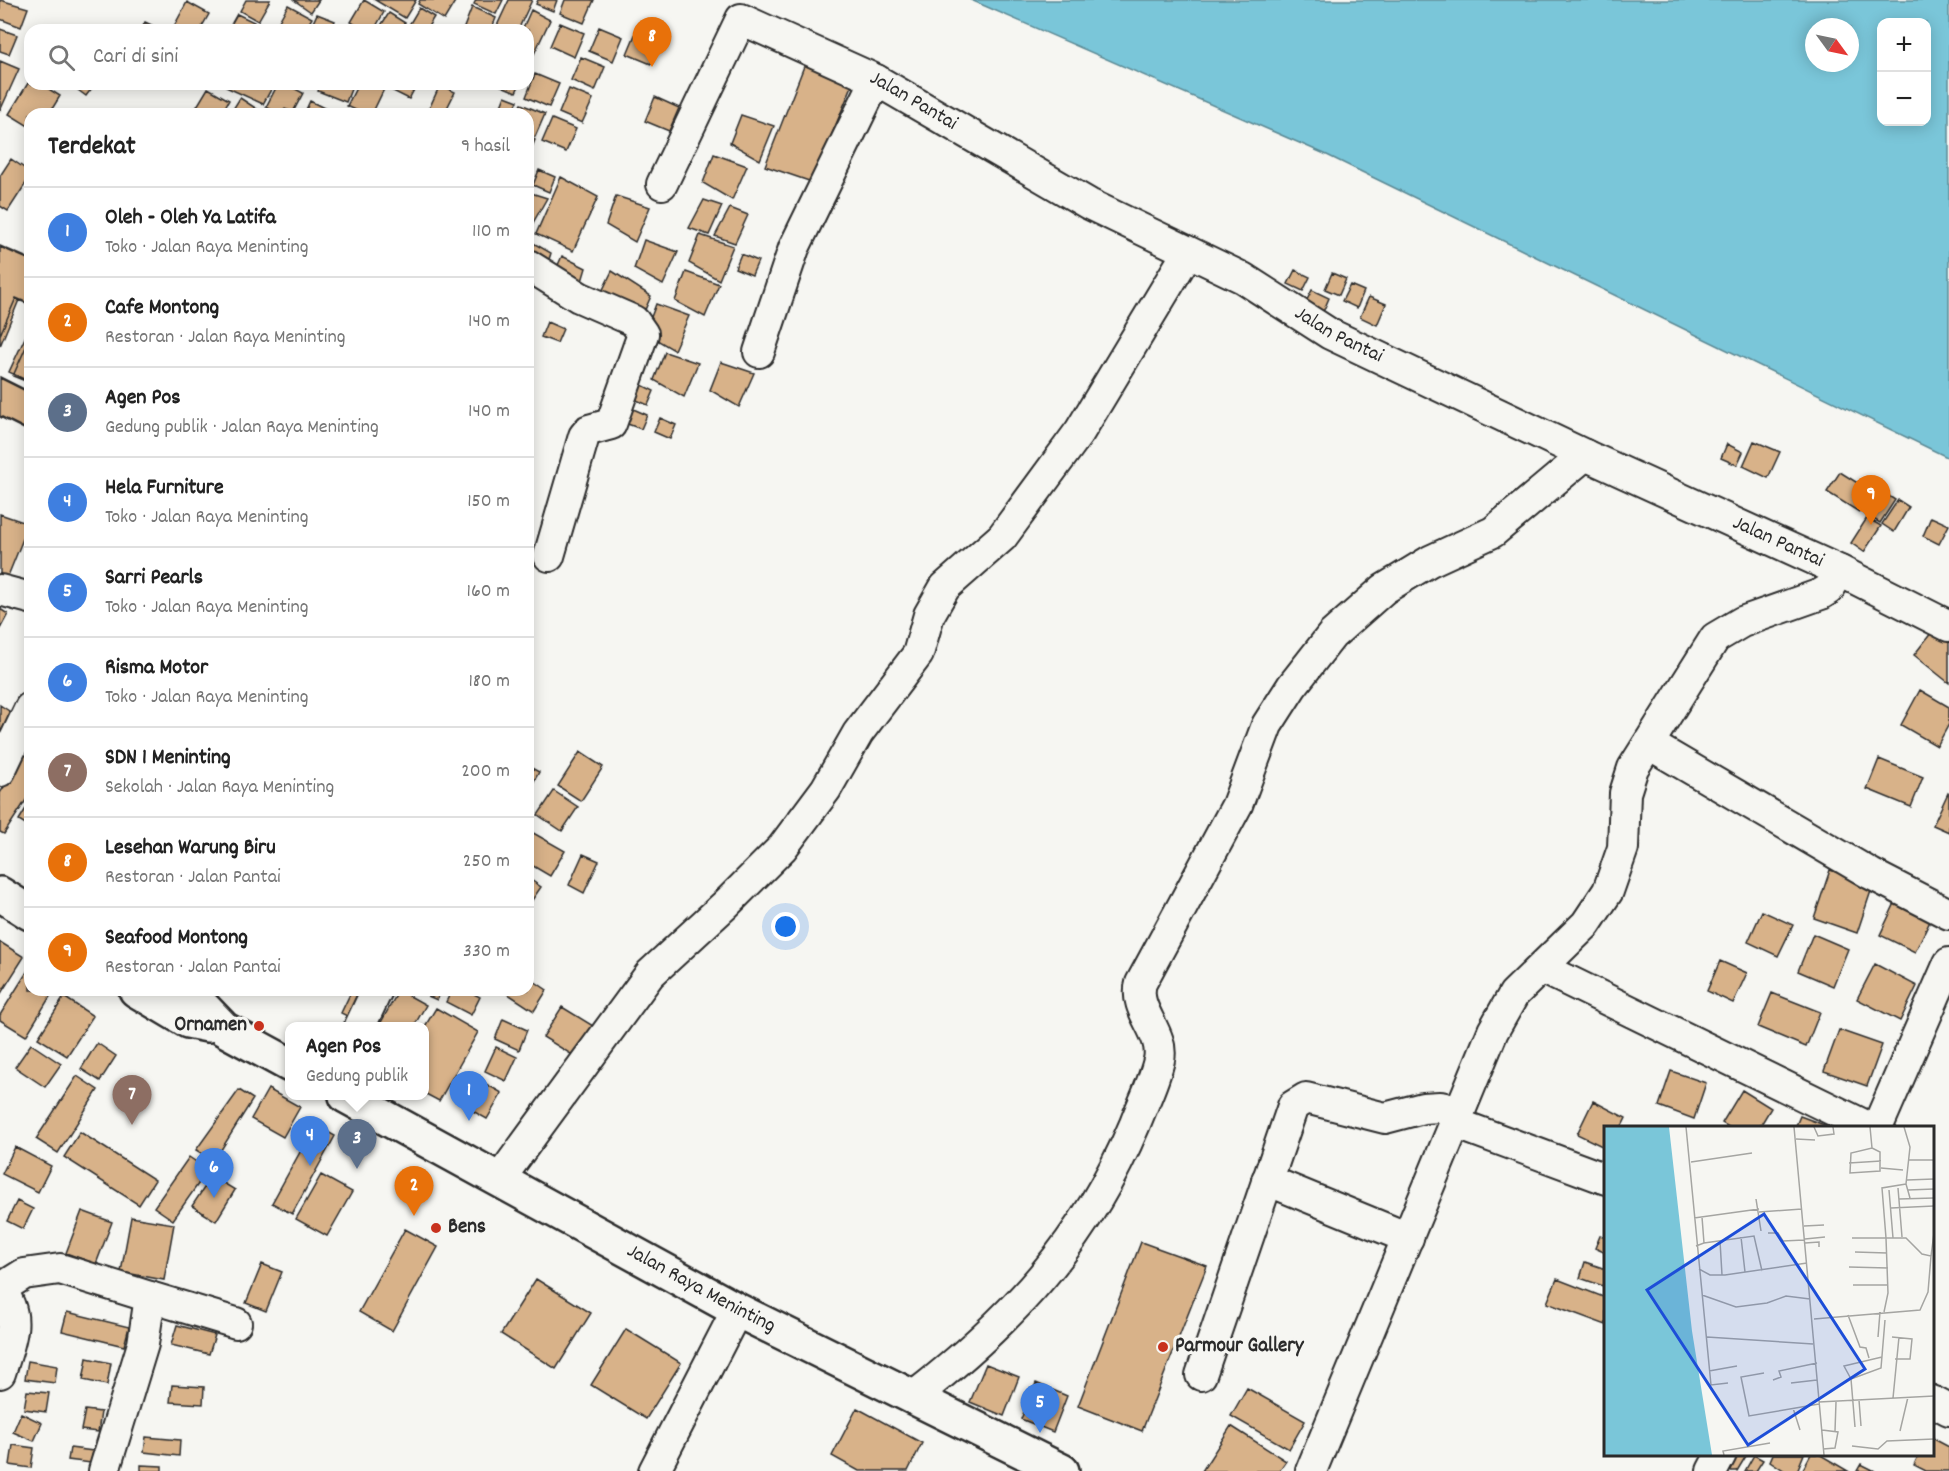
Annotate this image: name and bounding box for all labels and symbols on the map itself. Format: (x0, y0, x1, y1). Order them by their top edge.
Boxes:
pin: 8 (632, 17, 672, 67)
north arrow (1805, 18, 1859, 72)
street label: Jalan Pantai (865, 64, 963, 139)
street label: Jalan Pantai (1288, 299, 1388, 372)
pin: 9 (1852, 476, 1890, 525)
street label: Jalan Pantai (1727, 509, 1829, 577)
your location (771, 912, 800, 941)
place label: Ornamen (174, 1011, 247, 1041)
marker: Ornamen (252, 1019, 266, 1033)
pin: 1 (450, 1072, 488, 1121)
pin: 7 (112, 1076, 152, 1125)
pin: 4 (290, 1116, 330, 1166)
pin: 3 (338, 1120, 376, 1169)
inset map (1604, 1126, 1934, 1456)
pin: 6 (194, 1148, 234, 1198)
pin: 2 (394, 1166, 434, 1216)
place label: Bens (448, 1213, 486, 1243)
marker: Bens (429, 1221, 443, 1235)
street label: Jalan Raya Meninting (621, 1237, 780, 1342)
place label: Parmour Gallery (1175, 1332, 1305, 1362)
marker: Parmour Gallery (1156, 1340, 1170, 1354)
pin: 5 (1020, 1384, 1060, 1433)

